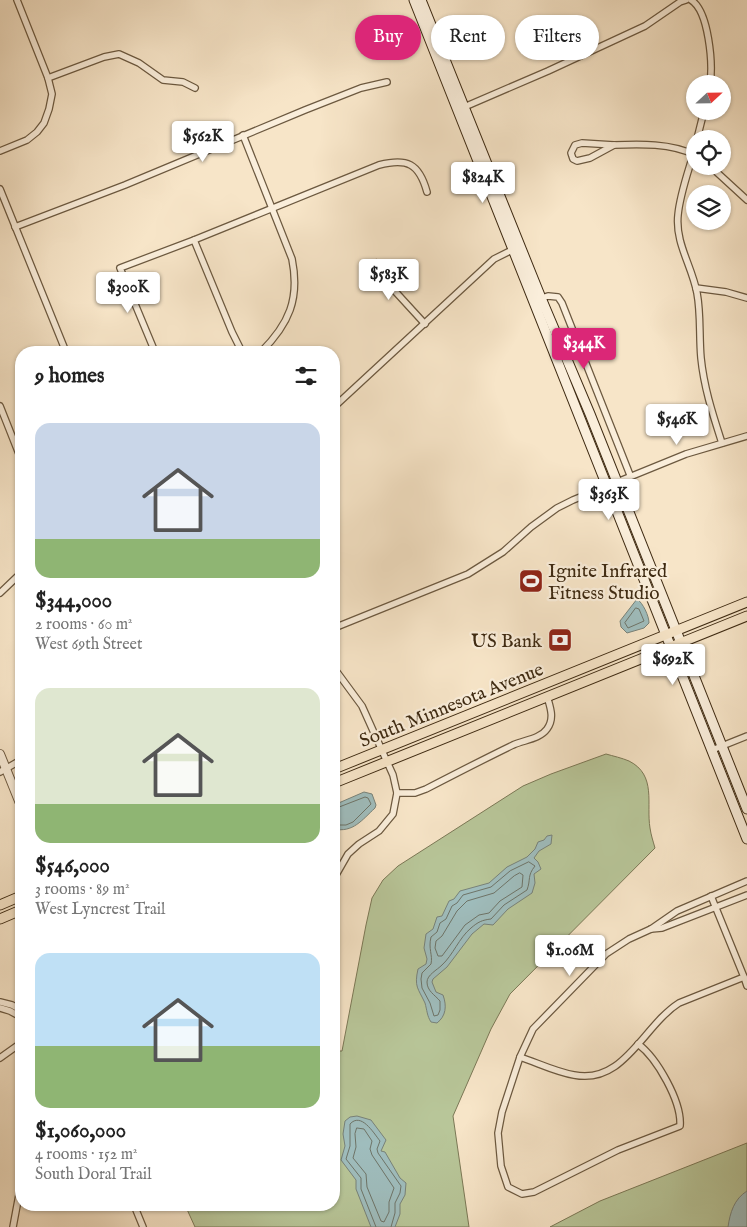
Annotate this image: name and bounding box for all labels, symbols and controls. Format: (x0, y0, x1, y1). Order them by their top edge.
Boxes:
chip: Buy (355, 15, 421, 60)
chip: Rent (431, 15, 505, 60)
chip: Filters (515, 15, 599, 60)
north arrow (686, 75, 731, 120)
map controls (686, 75, 731, 230)
pin: $562K (168, 120, 238, 163)
text: $562K (183, 127, 223, 147)
button: locate (686, 130, 731, 175)
pin: $824K (448, 162, 518, 204)
text: $824K (462, 168, 504, 188)
button: layers (686, 185, 731, 230)
pin: $583K (354, 258, 424, 301)
text: $583K (370, 265, 408, 285)
pin: $300K (93, 272, 163, 314)
text: $300K (107, 278, 149, 298)
pin: $344K (549, 328, 619, 370)
text: $344K (563, 334, 605, 354)
icon: filters (292, 362, 320, 390)
text: 9 homes (35, 363, 104, 390)
pin: $546K (642, 404, 712, 446)
text: $546K (657, 410, 697, 430)
icon: home (133, 455, 223, 545)
pin: $363K (574, 478, 644, 521)
text: $363K (589, 485, 629, 505)
place label: Ignite Infrared Fitness Studio (548, 560, 668, 606)
sports icon: Ignite Infrared Fitness Studio (518, 568, 544, 594)
text: $344,000 (35, 588, 112, 615)
text: 2 rooms · 60 m² (35, 615, 133, 635)
bank icon: US Bank (547, 627, 573, 653)
place label: US Bank (471, 630, 543, 654)
text: West 69th Street (35, 635, 142, 655)
pin: $692K (638, 644, 708, 686)
text: $692K (652, 650, 694, 670)
street label: South Minnesota Avenue (356, 658, 548, 754)
icon: home (133, 720, 223, 810)
text: $546,000 (35, 853, 110, 880)
text: 3 rooms · 89 m² (35, 880, 130, 900)
text: West Lyncrest Trail (35, 900, 165, 920)
pin: $1.06M (529, 934, 611, 977)
text: $1.06M (546, 941, 594, 961)
icon: home (133, 985, 223, 1075)
text: $1,060,000 (35, 1118, 126, 1145)
text: 4 rooms · 152 m² (35, 1145, 137, 1165)
text: South Doral Trail (35, 1165, 152, 1185)

